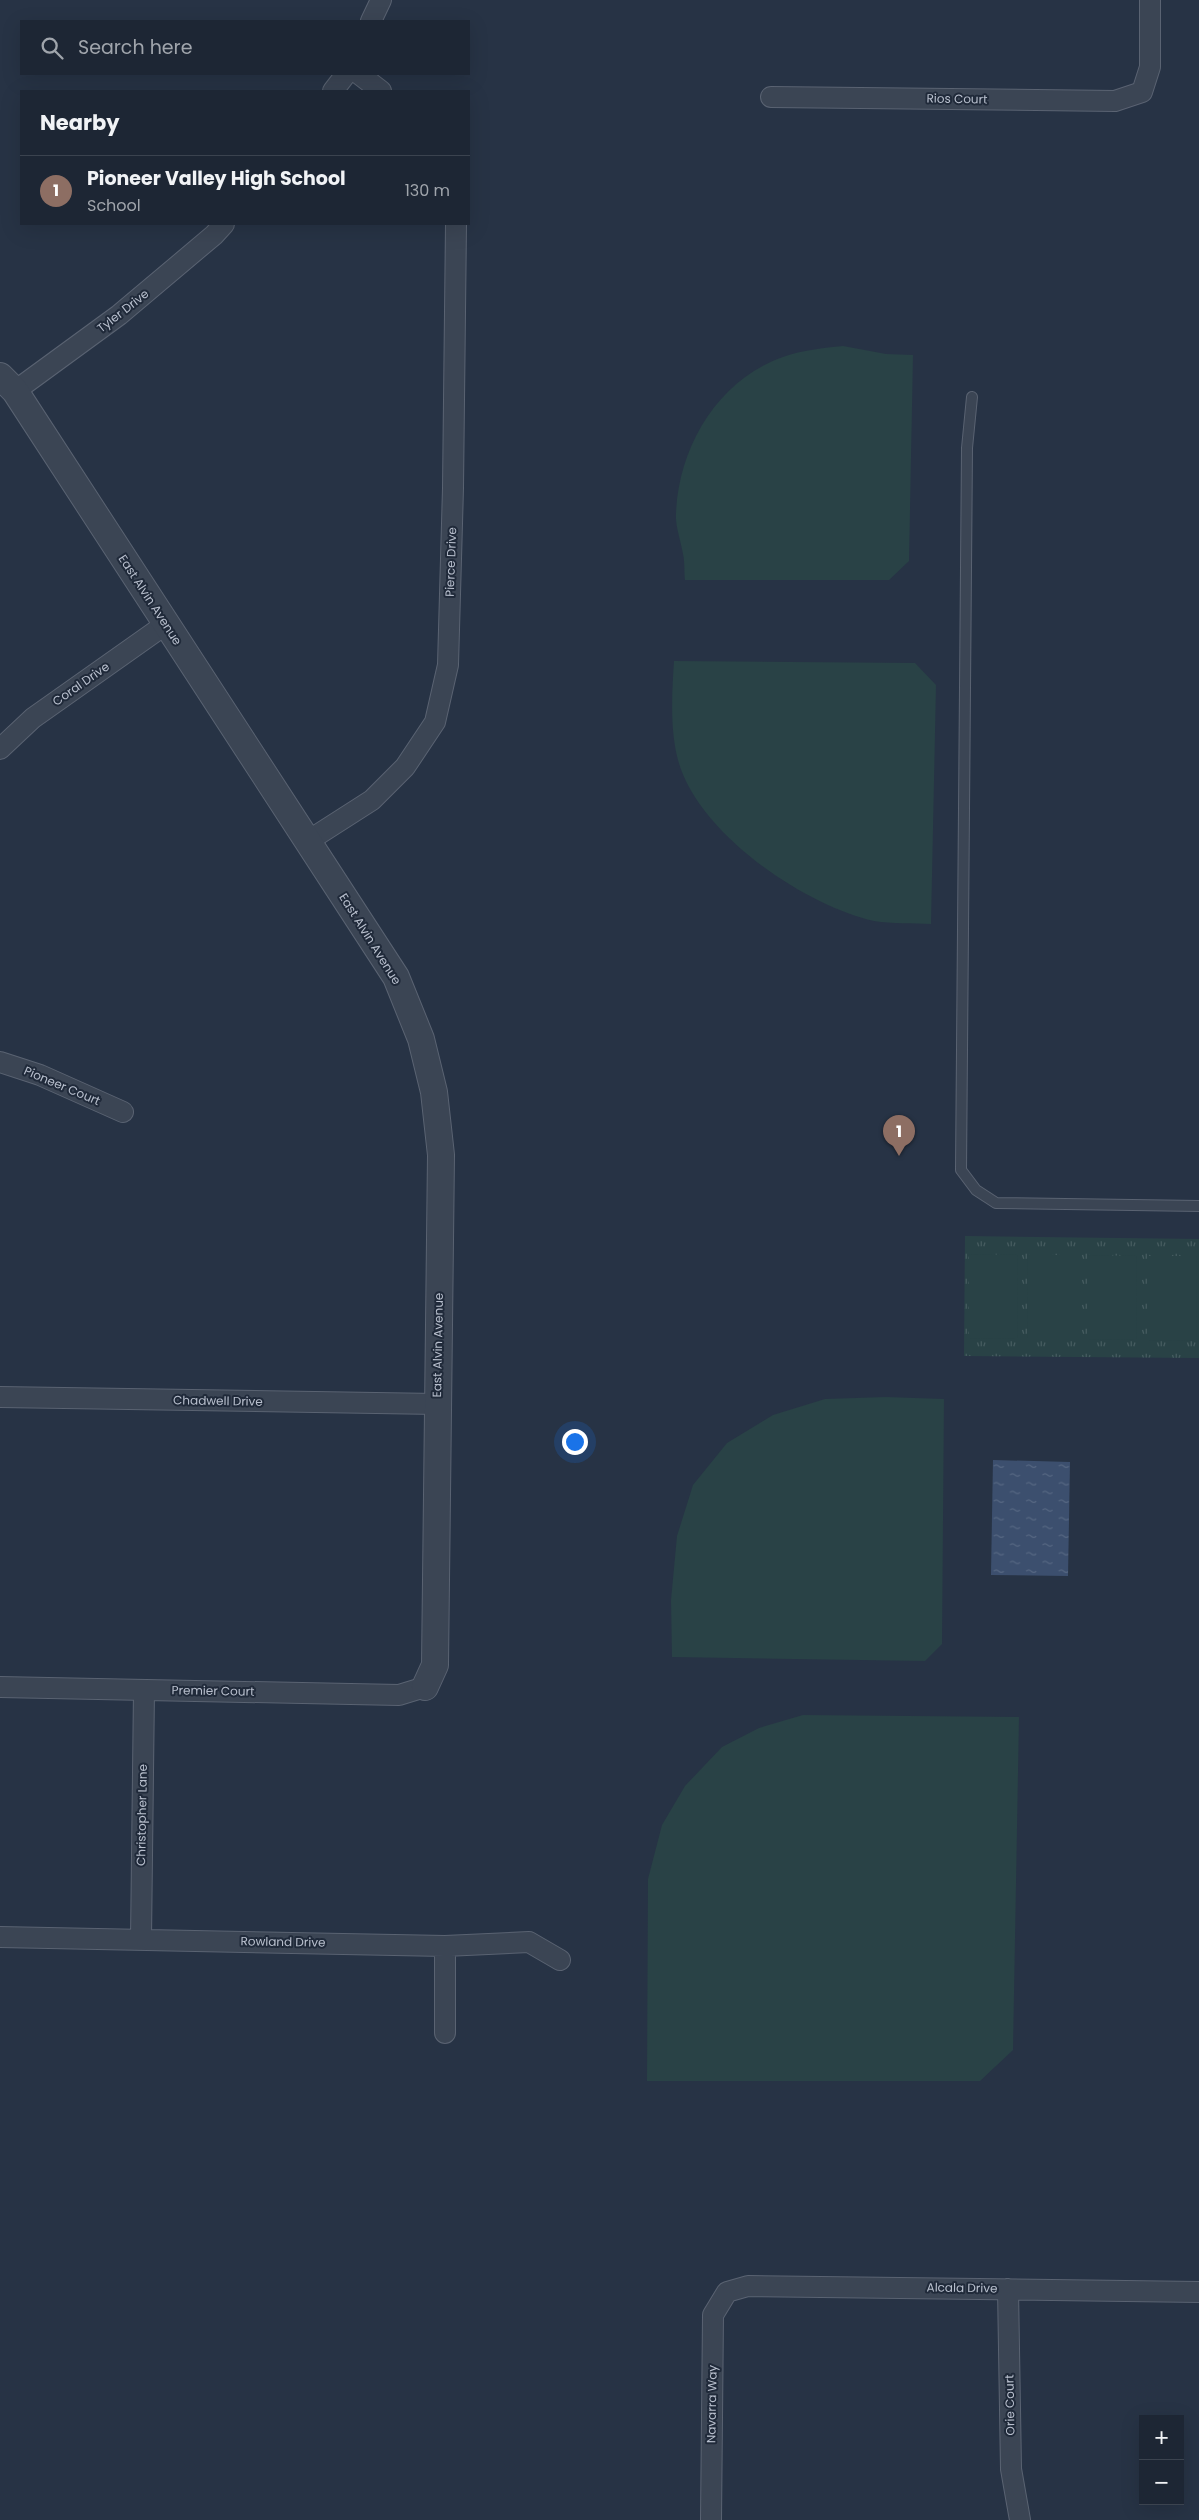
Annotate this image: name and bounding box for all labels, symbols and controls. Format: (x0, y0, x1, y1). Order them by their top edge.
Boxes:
search box (20, 20, 470, 75)
icon: search (38, 34, 66, 62)
text: Search here (78, 34, 192, 61)
street label: Rios Court (926, 89, 988, 108)
text: Nearby (40, 108, 120, 137)
text: Pioneer Valley High School (87, 165, 346, 192)
text: 1 (53, 179, 59, 202)
text: 130 m (405, 179, 450, 202)
text: School (87, 194, 141, 217)
street label: Tyler Drive (93, 285, 152, 336)
street label: Pierce Drive (441, 527, 460, 597)
street label: East Alvin Avenue (115, 551, 186, 648)
street label: Coral Drive (49, 658, 113, 709)
street label: East Alvin Avenue (335, 890, 405, 988)
street label: Pioneer Court (21, 1062, 103, 1109)
pin: 1 (883, 1115, 915, 1156)
street label: East Alvin Avenue (428, 1292, 447, 1398)
street label: Chadwell Drive (173, 1391, 263, 1410)
your location (562, 1429, 588, 1455)
street label: Premier Court (171, 1681, 255, 1700)
street label: Christopher Lane (132, 1764, 151, 1866)
street label: Rowland Drive (240, 1932, 326, 1951)
street label: Alcala Drive (926, 2278, 998, 2297)
street label: Navarra Way (702, 2364, 721, 2443)
street label: Orie Court (1000, 2374, 1019, 2436)
map controls (1139, 2415, 1184, 2505)
button: + (1139, 2415, 1184, 2460)
button: − (1139, 2460, 1184, 2505)

